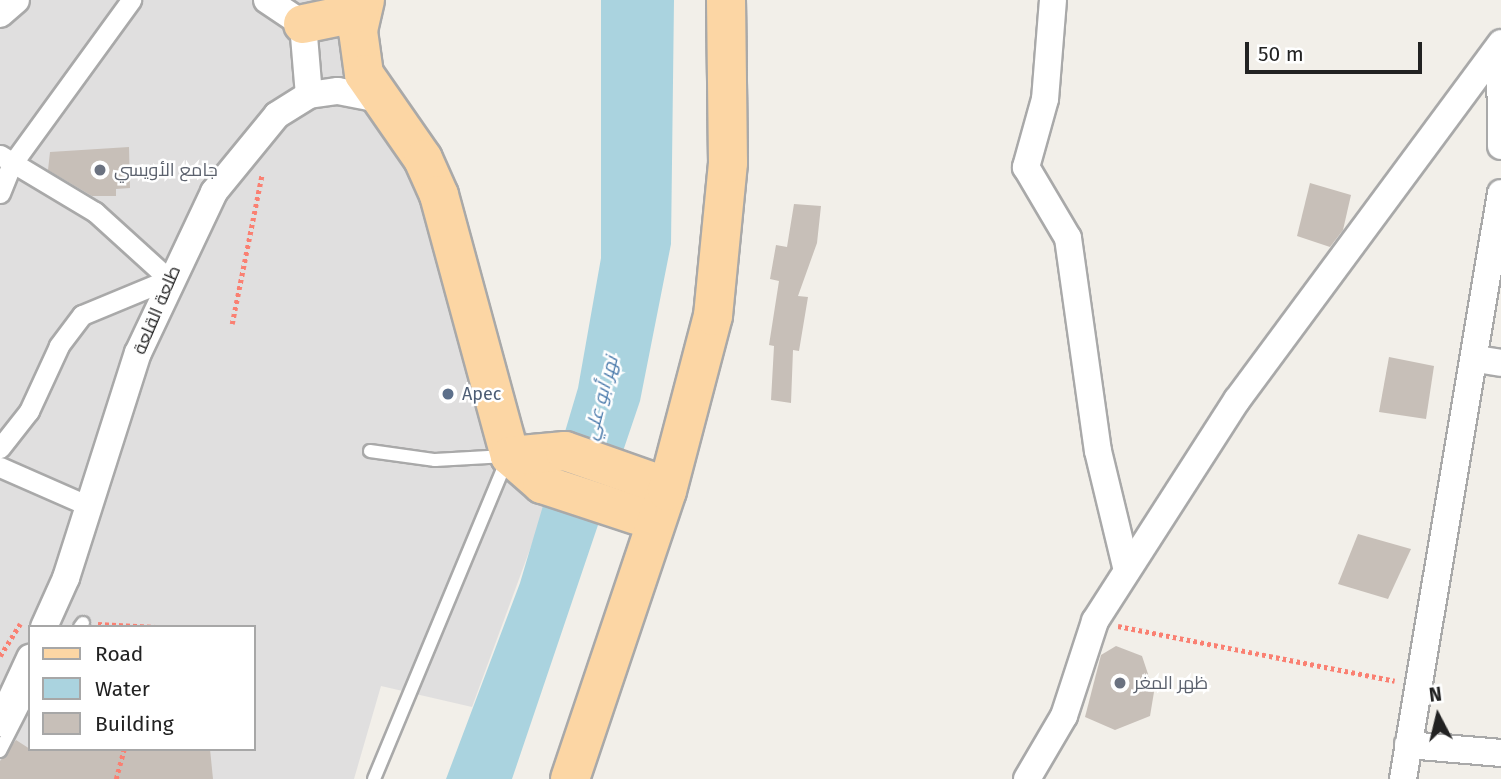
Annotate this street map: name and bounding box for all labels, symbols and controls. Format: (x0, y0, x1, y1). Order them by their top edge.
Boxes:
scale bar (1249, 28, 1426, 72)
text: 50 m (1258, 41, 1304, 67)
place label: جامع الأويسي (114, 159, 218, 181)
marker: جامع الأويسي (92, 162, 108, 178)
street label: طلعة القلعة (129, 262, 185, 358)
water label: نهر أبو علي (579, 354, 623, 442)
place label: Apec (462, 383, 501, 405)
marker: Apec (440, 386, 456, 402)
legend (28, 625, 256, 751)
text: Road (95, 641, 143, 667)
place label: ظهر المغر (1134, 672, 1208, 694)
marker: ظهر المغر (1112, 675, 1128, 691)
text: Water (95, 676, 150, 702)
north arrow (1403, 681, 1473, 751)
text: N (1428, 682, 1443, 707)
text: Building (95, 711, 174, 737)

